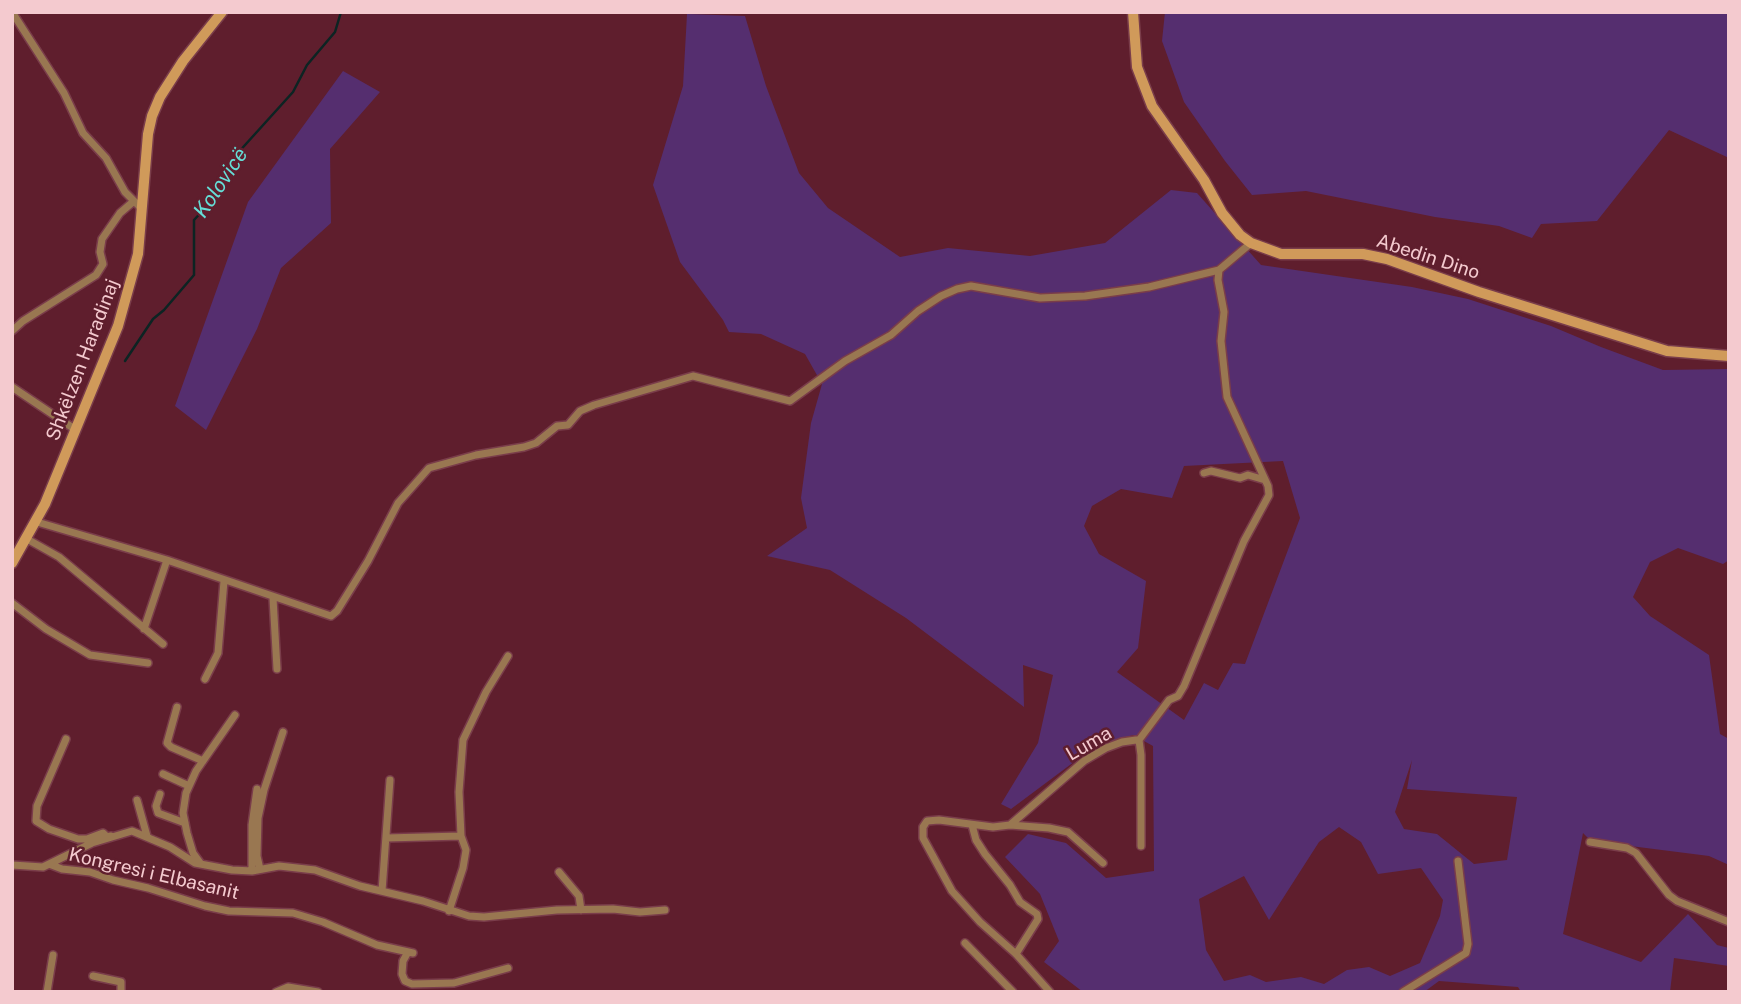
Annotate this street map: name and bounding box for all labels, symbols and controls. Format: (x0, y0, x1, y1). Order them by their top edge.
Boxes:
water label: Kolovicë (188, 143, 254, 223)
street label: Abedin Dino (1374, 230, 1482, 284)
street label: Shkëlzen Haradinaj (42, 276, 124, 444)
street label: Luma (1062, 722, 1116, 766)
street label: Kongresi i Elbasanit (67, 843, 241, 905)

